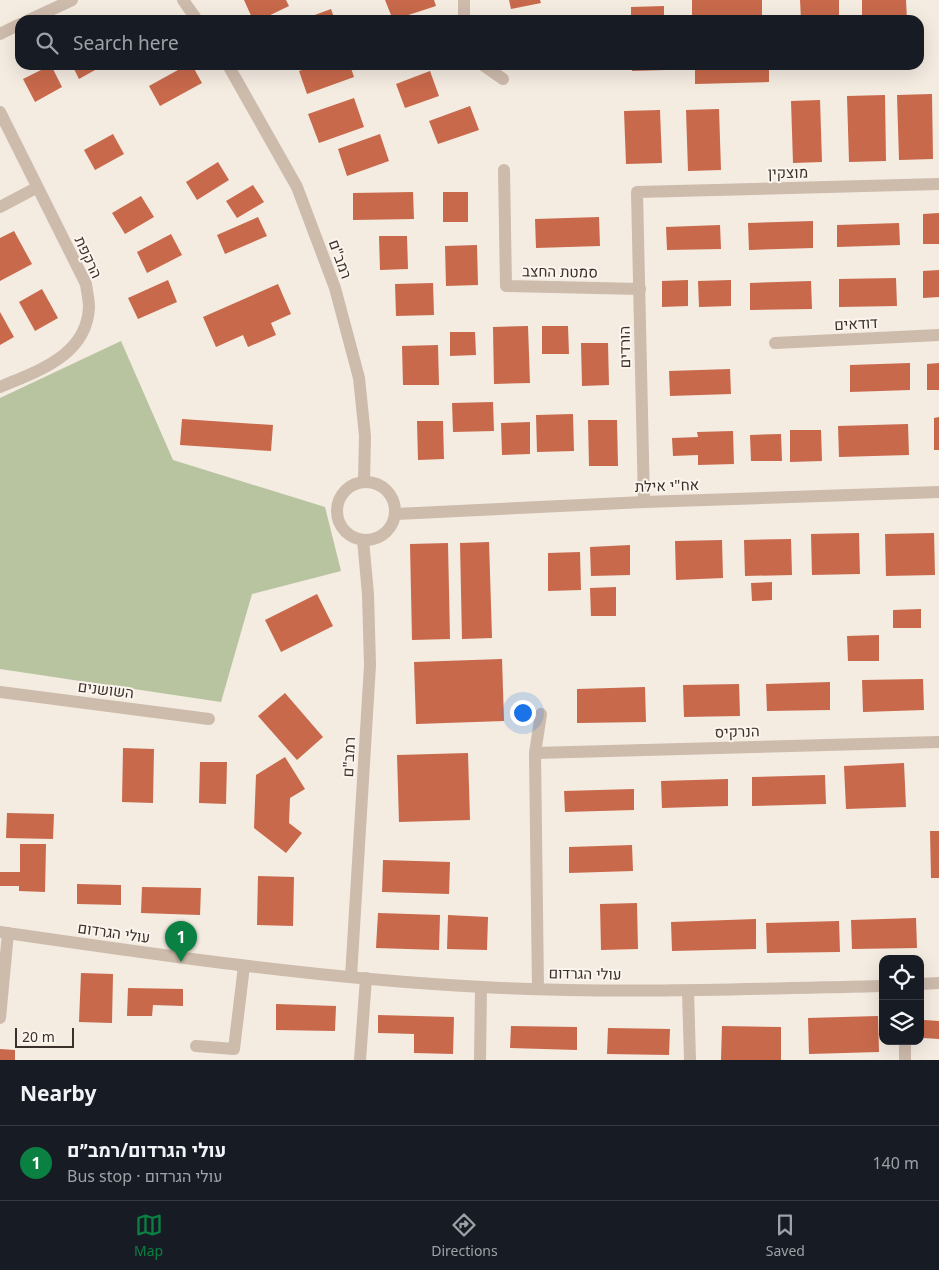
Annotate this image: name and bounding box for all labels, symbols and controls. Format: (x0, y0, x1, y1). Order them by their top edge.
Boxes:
search box (15, 15, 924, 70)
icon: search (33, 29, 61, 57)
text: Search here (73, 30, 179, 56)
street label: מוצקין (768, 162, 808, 182)
street label: הרקפת (71, 233, 107, 281)
street label: רמב"ם (325, 237, 357, 281)
street label: סמטת החצב (522, 260, 598, 282)
street label: דודאים (834, 312, 879, 334)
street label: הורדים (614, 326, 634, 368)
street label: אח"י אילת (634, 474, 700, 496)
street label: השושנים (77, 676, 135, 702)
your location (510, 700, 536, 726)
street label: הנרקיס (714, 720, 760, 742)
street label: רמב"ם (337, 736, 359, 778)
street label: עולי הגרדום (76, 917, 152, 947)
pin: 1 (165, 921, 197, 962)
map controls (879, 955, 924, 1045)
button: locate (879, 955, 924, 1000)
street label: עולי הגרדום (548, 962, 622, 984)
button: layers (879, 1000, 924, 1045)
scale bar (15, 1025, 74, 1048)
text: 20 m (22, 1027, 55, 1046)
text: Nearby (20, 1079, 96, 1107)
text: עולי הגרדום/רמב״ם (67, 1137, 226, 1163)
text: 1 (31, 1152, 41, 1174)
text: 140 m (872, 1152, 919, 1174)
text: Bus stop · עולי הגרדום (67, 1165, 223, 1187)
tab: Map (134, 1211, 163, 1260)
tab: Directions (431, 1211, 498, 1260)
tab: Saved (766, 1211, 805, 1260)

